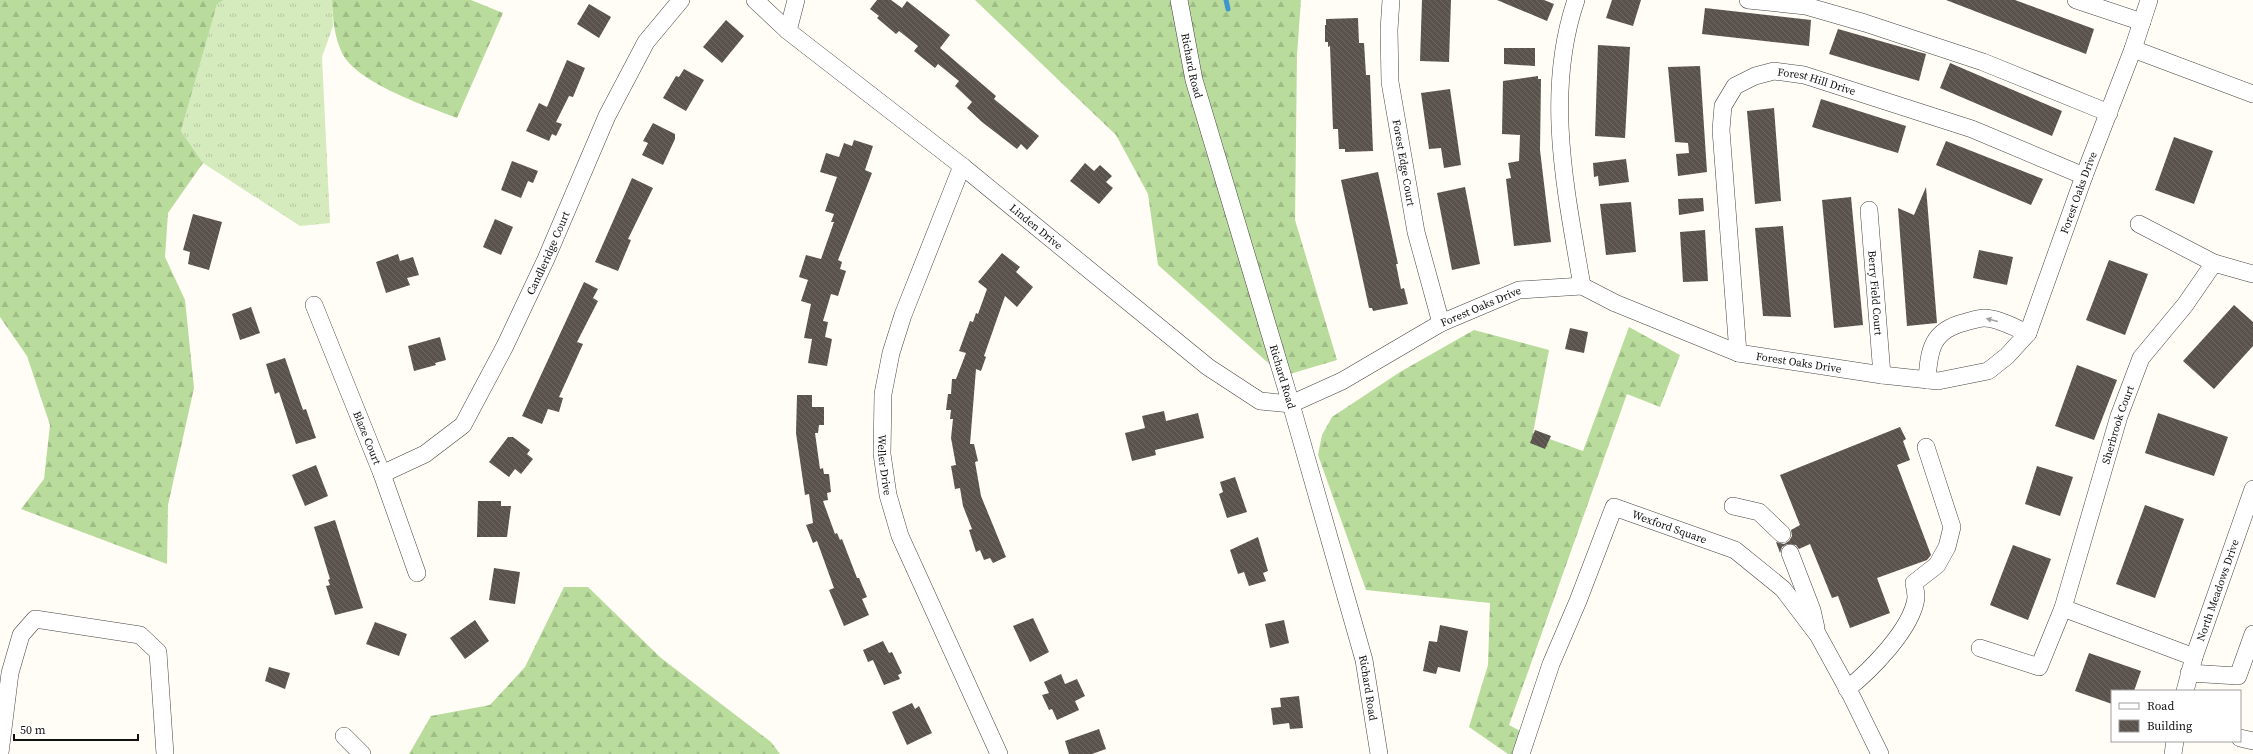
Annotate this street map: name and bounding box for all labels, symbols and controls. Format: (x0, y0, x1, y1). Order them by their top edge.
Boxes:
street label: Richard Road (1177, 32, 1206, 101)
street label: Forest Hill Drive (1776, 65, 1858, 99)
street label: Forest Edge Court (1389, 118, 1418, 208)
street label: Forest Oaks Drive (2057, 149, 2101, 236)
street label: Linden Drive (1006, 201, 1066, 253)
street label: Candleridge Court (523, 209, 574, 298)
street label: Berry Field Court (1864, 250, 1886, 336)
street label: Forest Oaks Drive (1438, 283, 1524, 330)
one-way arrow (1985, 316, 1998, 322)
street label: Richard Road (1266, 343, 1299, 411)
street label: Forest Oaks Drive (1755, 349, 1843, 377)
street label: Sherbrook Court (2098, 383, 2138, 466)
street label: Blaze Court (349, 409, 385, 467)
street label: Weller Drive (874, 434, 895, 497)
street label: Wexford Square (1630, 507, 1709, 548)
street label: North Meadows Drive (2193, 537, 2243, 643)
street label: Richard Road (1355, 653, 1381, 723)
legend (2111, 690, 2241, 742)
text: Road (2147, 698, 2174, 714)
scale bar (14, 716, 138, 742)
text: Building (2147, 718, 2192, 734)
text: 50 m (20, 722, 46, 738)

